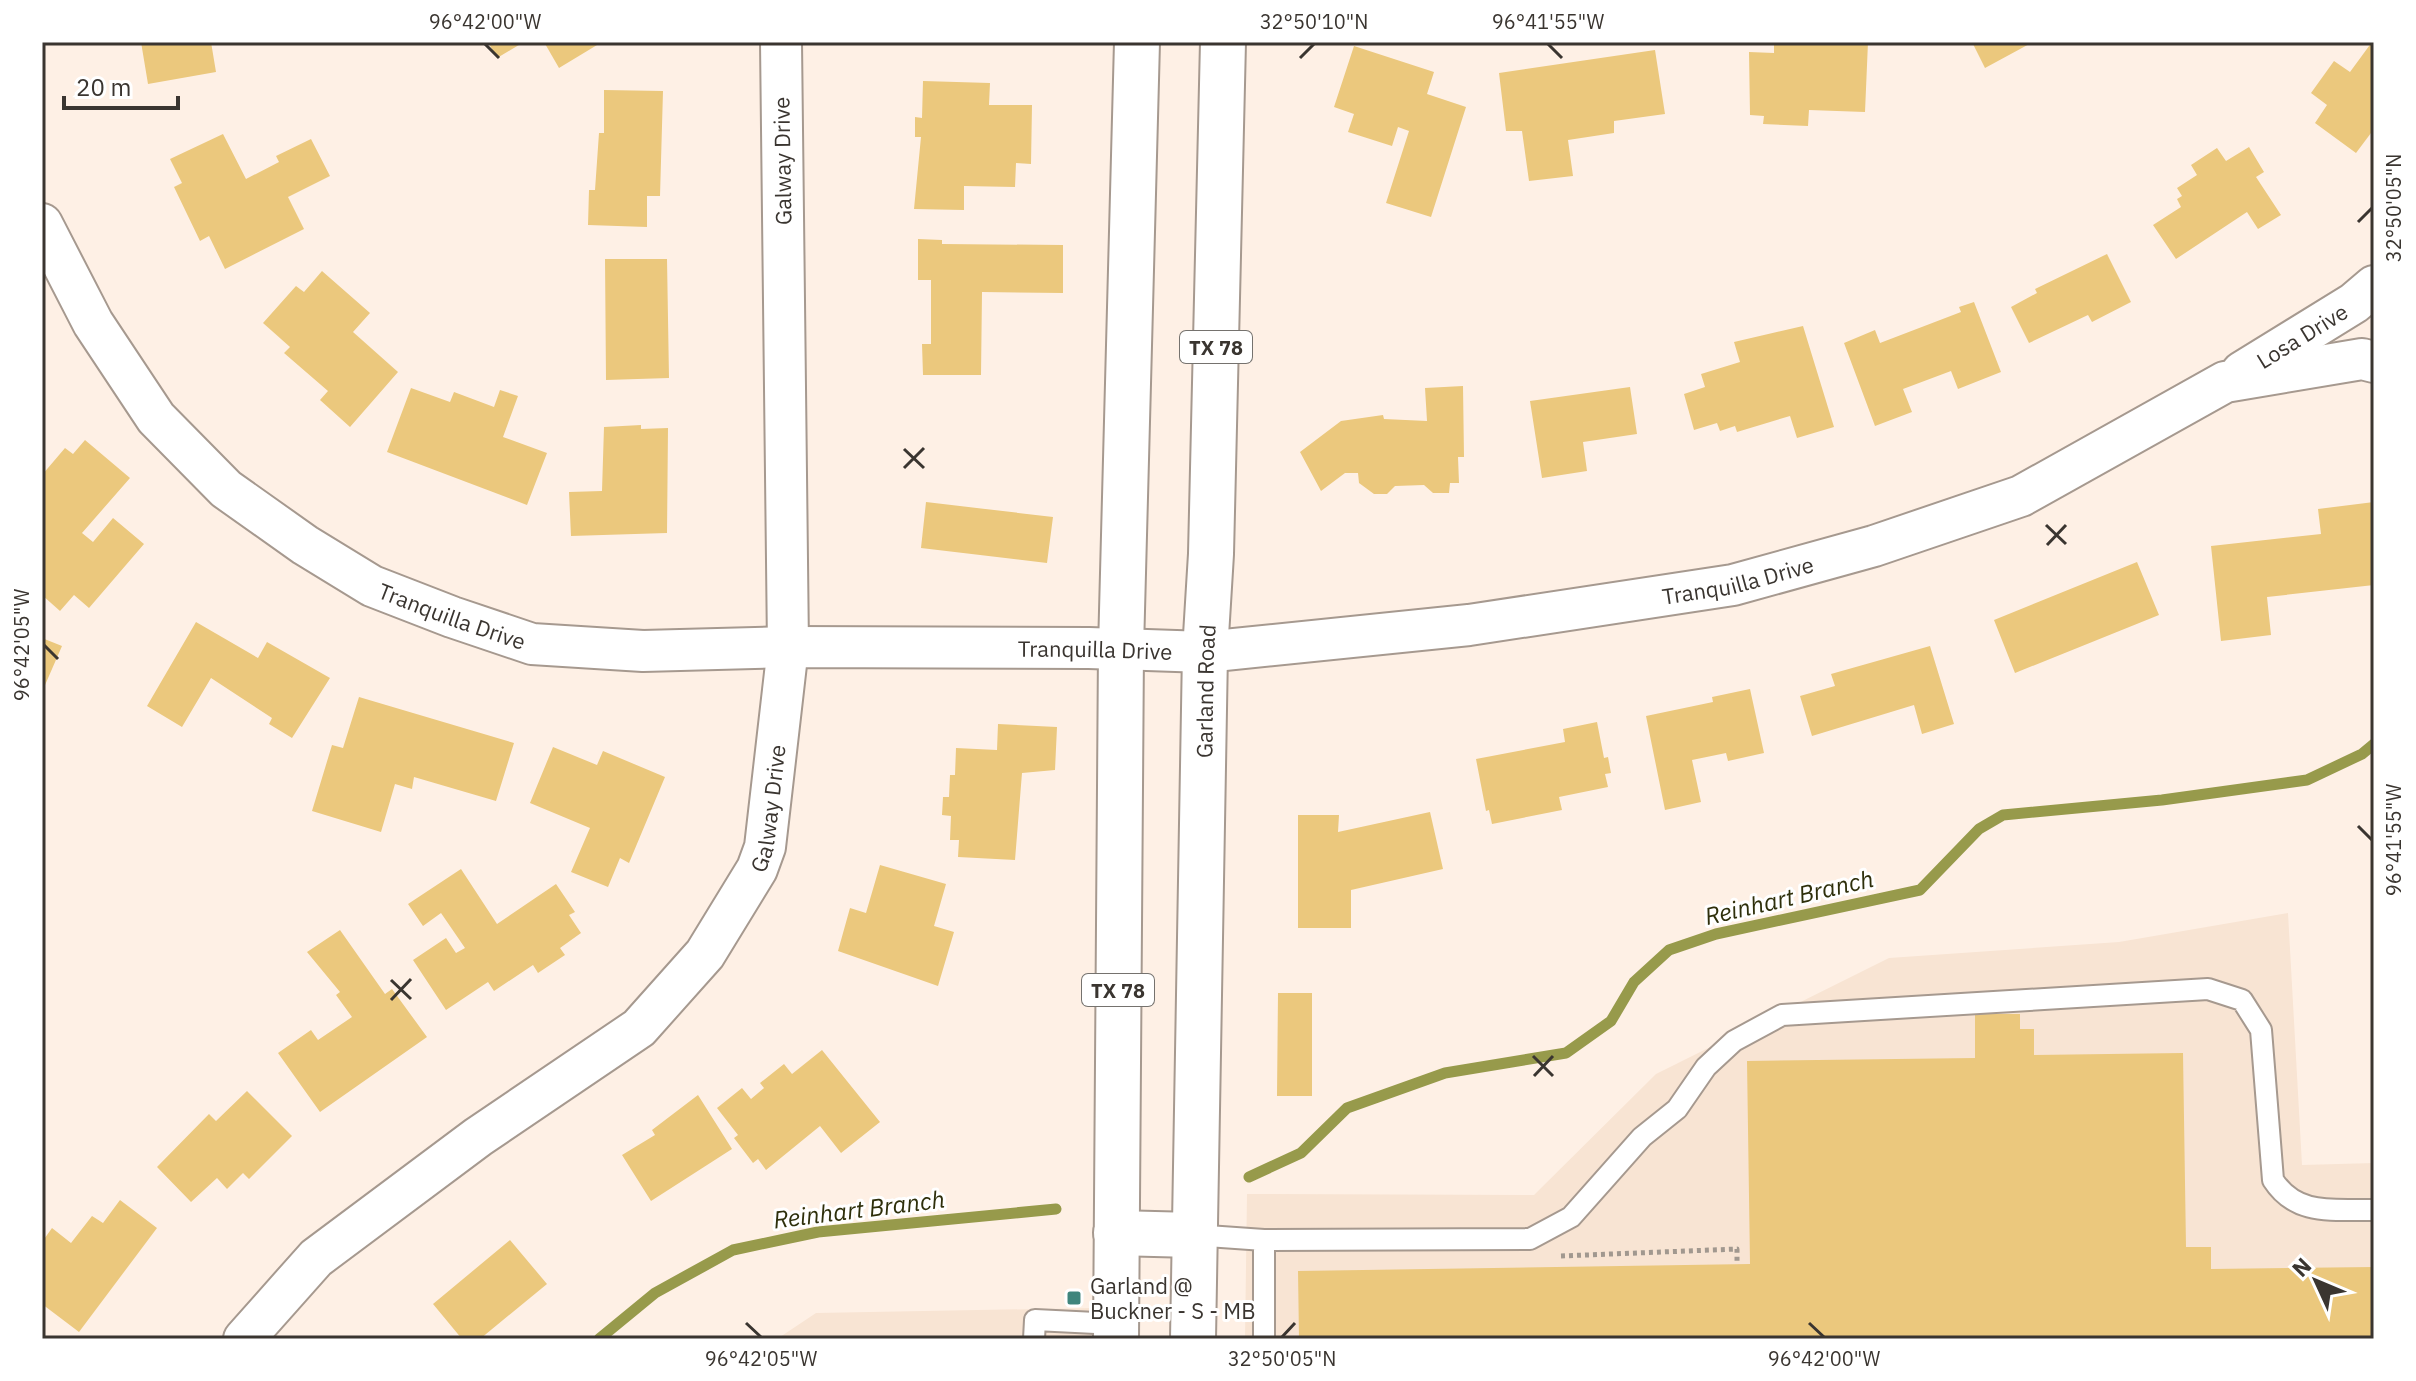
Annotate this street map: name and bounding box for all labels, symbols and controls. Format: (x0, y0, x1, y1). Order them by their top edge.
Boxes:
text: 96°42'00"W (429, 8, 542, 35)
text: 32°50'10"N (1260, 8, 1368, 35)
text: 96°41'55"W (1492, 8, 1605, 35)
scale bar (64, 60, 178, 110)
text: 20 m (76, 71, 131, 103)
street label: Galway Drive (766, 97, 798, 225)
text: 32°50'05"N (2380, 154, 2407, 262)
street label: Losa Drive (2251, 296, 2353, 374)
road number: TX 78 (1180, 331, 1252, 363)
street label: Tranquilla Drive (1660, 549, 1817, 610)
street label: Tranquilla Drive (374, 575, 530, 655)
text: 96°42'05"W (8, 588, 35, 701)
street label: Garland Road (1189, 623, 1221, 758)
street label: Tranquilla Drive (1018, 633, 1173, 665)
street label: Galway Drive (743, 743, 791, 876)
text: 96°41'55"W (2380, 783, 2407, 896)
water label: Reinhart Branch (1701, 862, 1877, 932)
road number: TX 78 (1082, 974, 1154, 1006)
water label: Reinhart Branch (771, 1183, 947, 1235)
north arrow (2276, 1241, 2356, 1321)
text: N (2285, 1251, 2317, 1283)
place label: Garland @ Buckner - S - MB (1090, 1271, 1256, 1325)
marker: Garland @ Buckner - S - MB (1065, 1289, 1083, 1307)
text: 96°42'05"W (705, 1345, 818, 1372)
text: 32°50'05"N (1228, 1345, 1336, 1372)
text: 96°42'00"W (1768, 1345, 1881, 1372)

